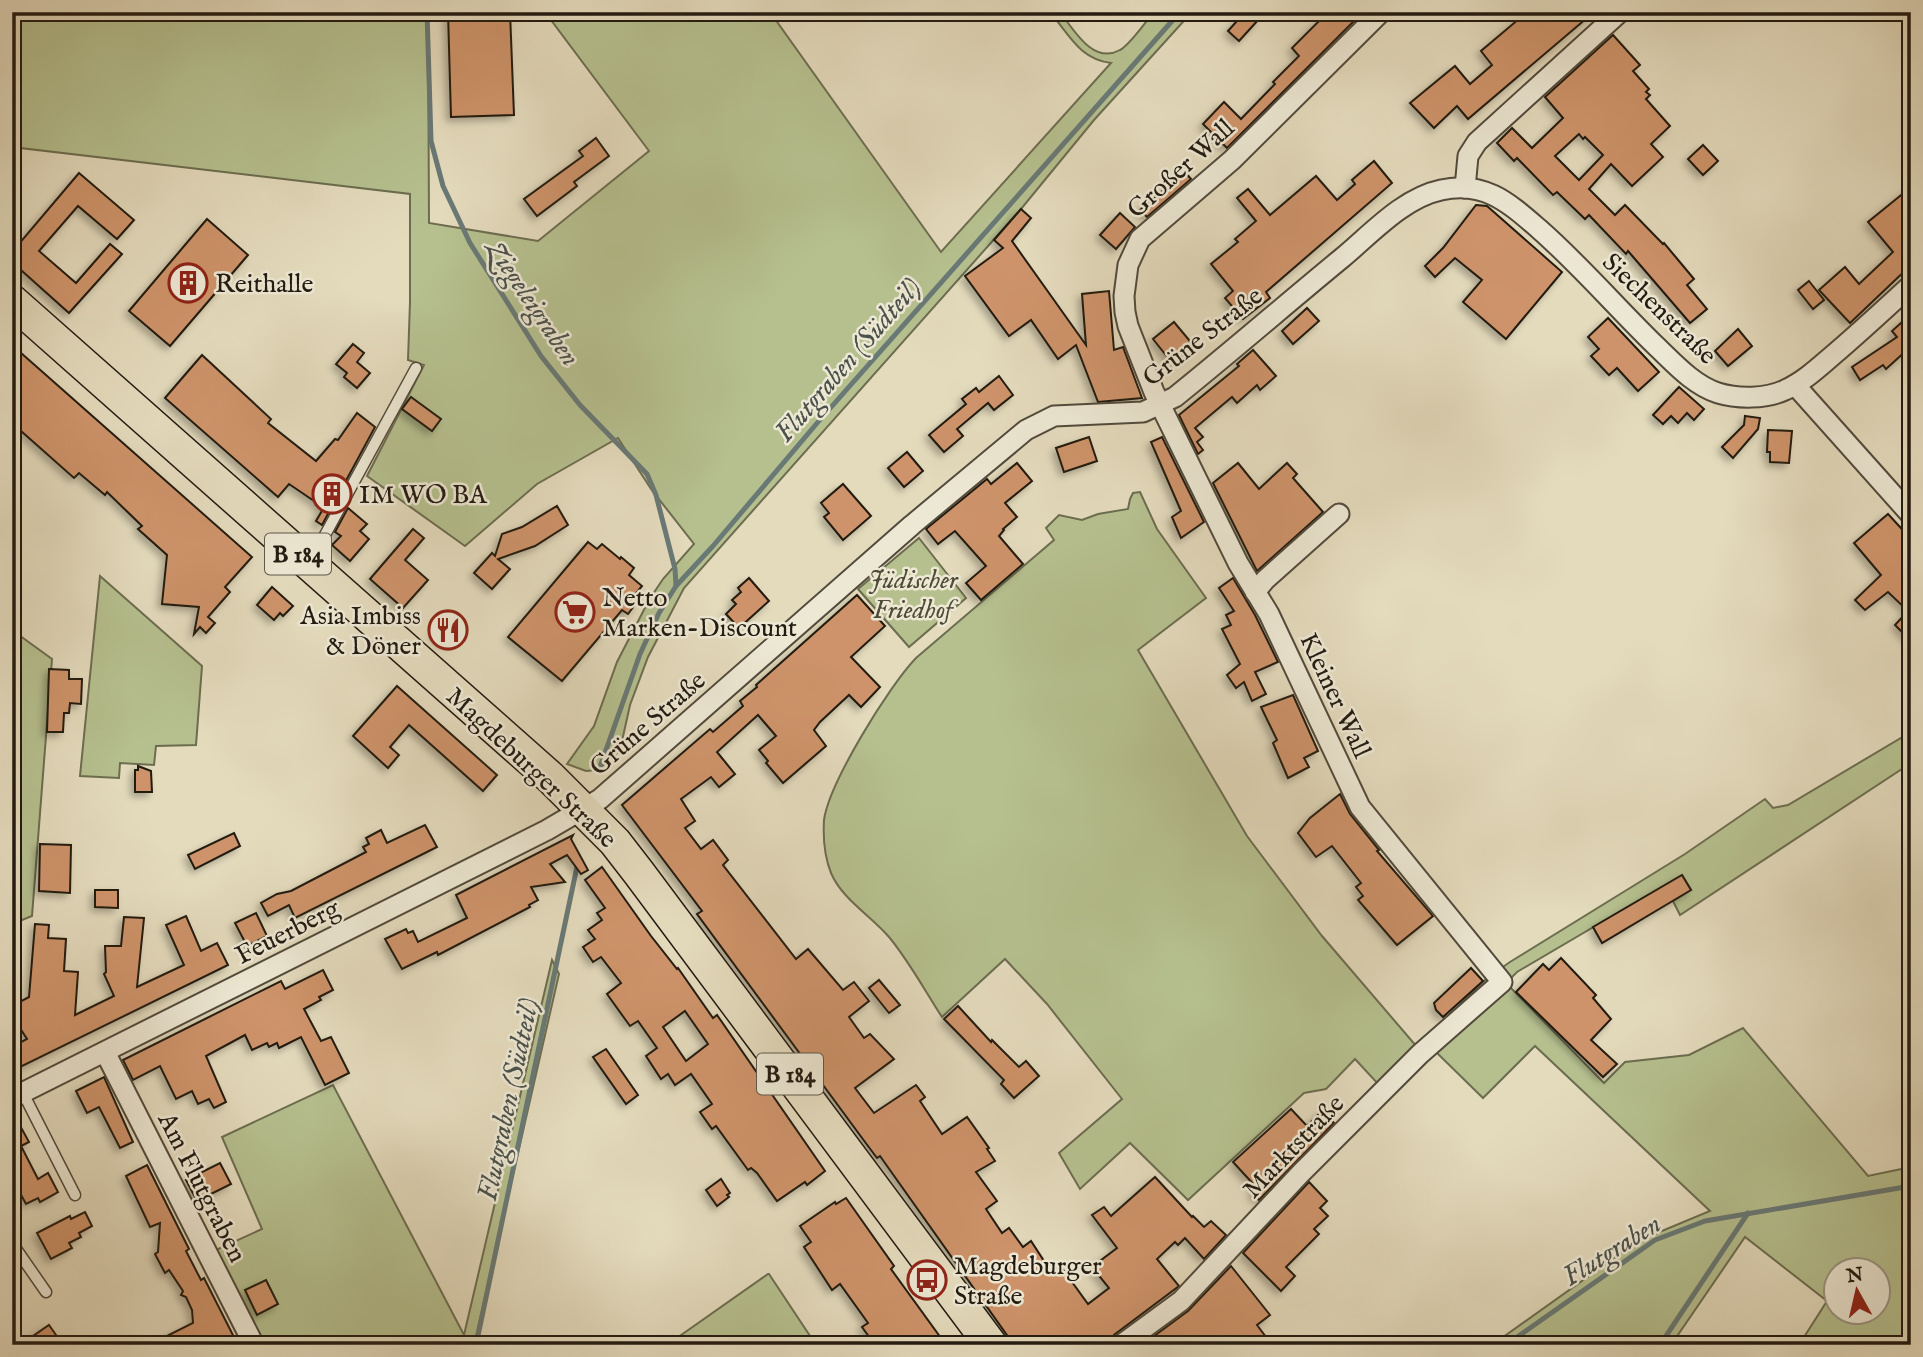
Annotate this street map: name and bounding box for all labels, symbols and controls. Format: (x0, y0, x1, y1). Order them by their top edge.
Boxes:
street label: Großer Wall (1120, 112, 1242, 226)
water label: Ziegeleigraben (476, 232, 587, 373)
street label: Siechenstraße (1595, 246, 1723, 372)
building icon: Reithalle (167, 262, 209, 304)
place label: Reithalle (215, 268, 314, 301)
water label: Flutgraben (Südteil) (768, 271, 930, 450)
street label: Grüne Straße (1136, 280, 1270, 394)
building icon: IM WO BA (311, 473, 353, 515)
place label: IM WO BA (359, 479, 488, 512)
road number: B 184 (265, 534, 331, 574)
park label: Jüdischer Friedhof (868, 564, 959, 627)
place label: Netto Marken-Discount (602, 582, 797, 645)
supermarket icon: Netto Marken-Discount (554, 591, 596, 633)
place label: Asia Imbiss & Döner (299, 600, 421, 663)
restaurant icon: Asia Imbiss & Döner (427, 609, 469, 651)
street label: Kleiner Wall (1291, 628, 1378, 764)
street label: Grüne Straße (583, 665, 713, 784)
street label: Magdeburger Straße (439, 680, 623, 856)
street label: Feuerberg (230, 892, 346, 973)
water label: Flutgraben (Südteil) (471, 995, 548, 1204)
road number: B 184 (757, 1054, 823, 1094)
street label: Marktstraße (1236, 1088, 1352, 1206)
street label: Am Flutgraben (149, 1106, 254, 1268)
water label: Flutgraben (1556, 1207, 1668, 1295)
place label: Magdeburger Straße (954, 1250, 1102, 1313)
north arrow (1822, 1256, 1892, 1326)
bus stop icon: Magdeburger Straße (906, 1259, 948, 1301)
text: N (1844, 1263, 1865, 1289)

